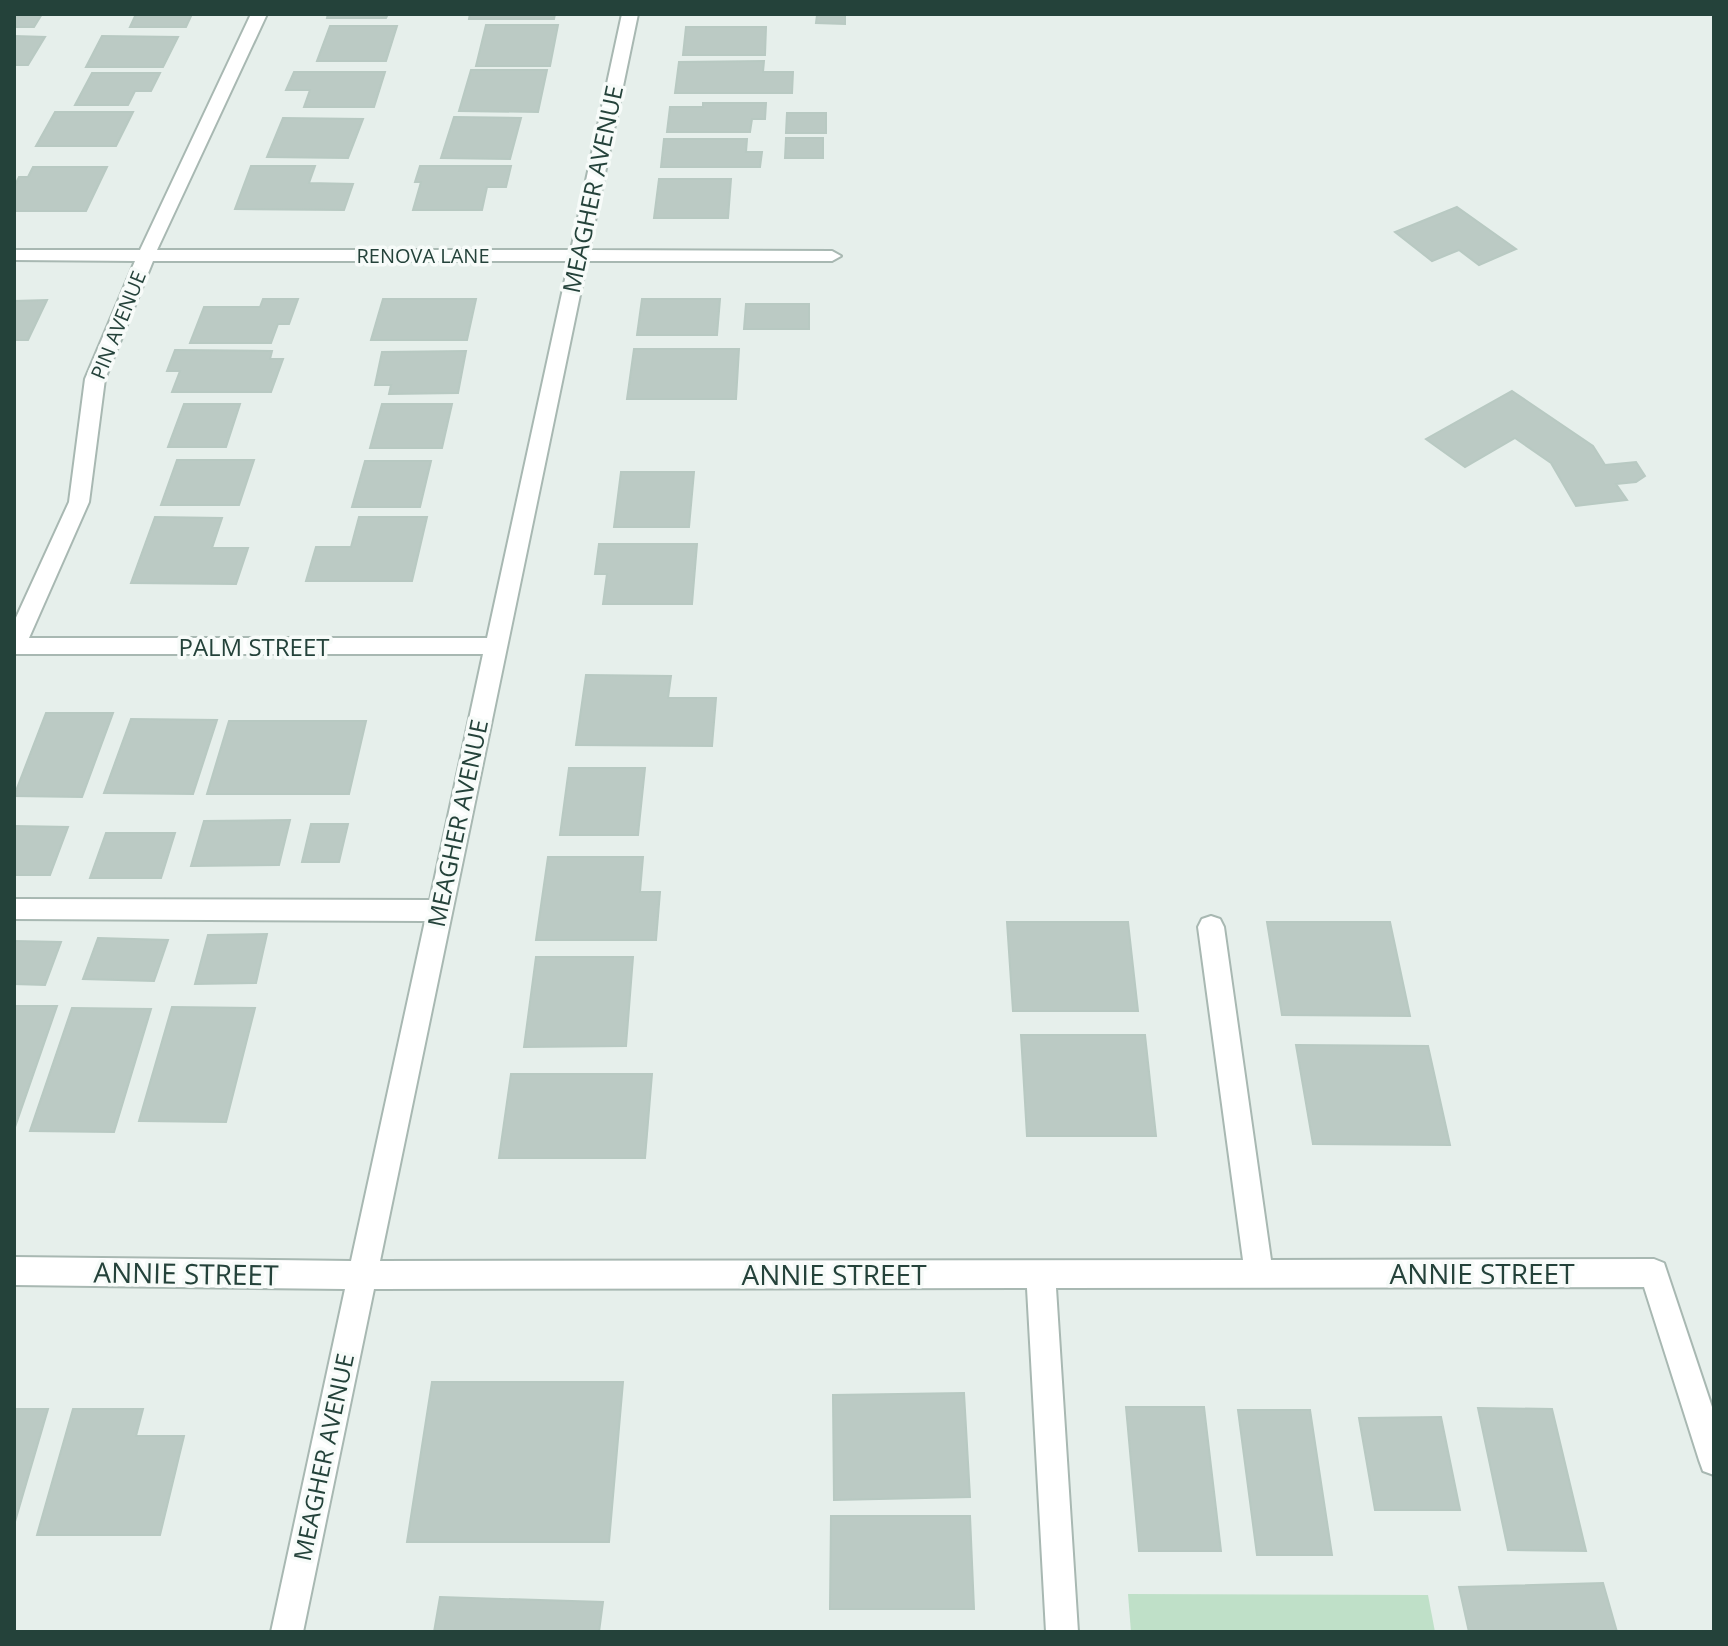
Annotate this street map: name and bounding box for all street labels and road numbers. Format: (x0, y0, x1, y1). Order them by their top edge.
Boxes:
street label: MEAGHER AVENUE (554, 82, 630, 296)
street label: RENOVA LANE (356, 242, 490, 269)
street label: PIN AVENUE (84, 267, 152, 383)
street label: PALM STREET (178, 630, 330, 663)
street label: MEAGHER AVENUE (419, 716, 495, 930)
street label: ANNIE STREET (93, 1252, 279, 1294)
street label: ANNIE STREET (1389, 1254, 1575, 1292)
street label: ANNIE STREET (741, 1255, 927, 1293)
street label: MEAGHER AVENUE (285, 1350, 361, 1564)

